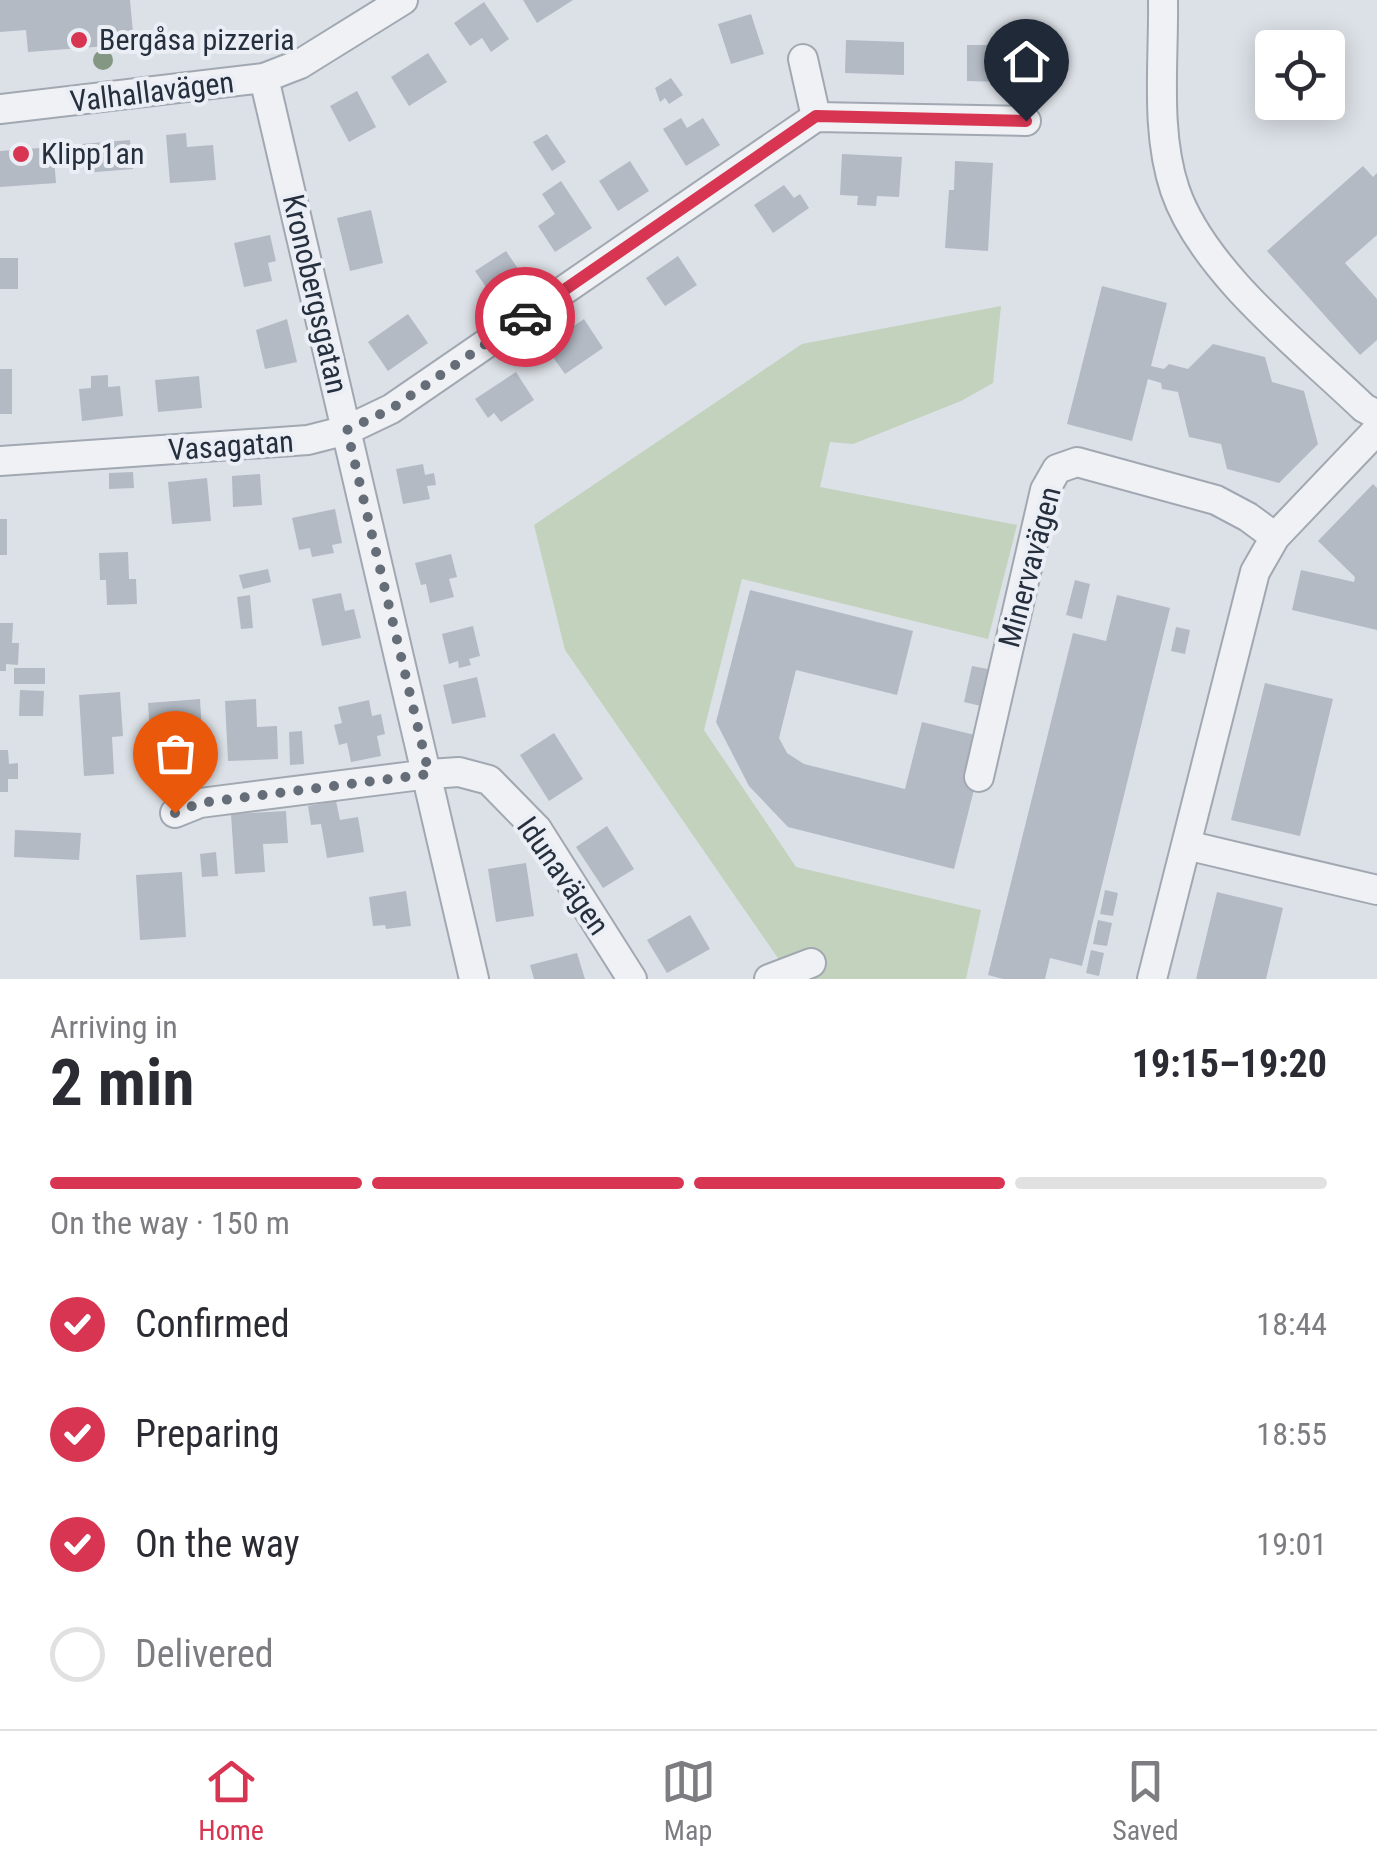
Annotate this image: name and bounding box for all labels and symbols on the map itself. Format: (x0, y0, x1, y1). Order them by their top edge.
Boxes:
pin (984, 19, 1069, 122)
place label: Bergåsa pizzeria (99, 22, 295, 57)
marker: Bergåsa pizzeria (68, 29, 90, 51)
street label: Valhallavägen (68, 64, 236, 119)
place label: Klipp1an (41, 136, 144, 171)
marker: Klipp1an (10, 143, 32, 165)
street label: Kronobergsgatan (276, 191, 355, 397)
courier (475, 267, 575, 367)
street label: Vasagatan (167, 424, 295, 467)
street label: Minervavägen (991, 483, 1068, 651)
pin (133, 711, 218, 814)
street label: Idunavägen (510, 810, 617, 941)

